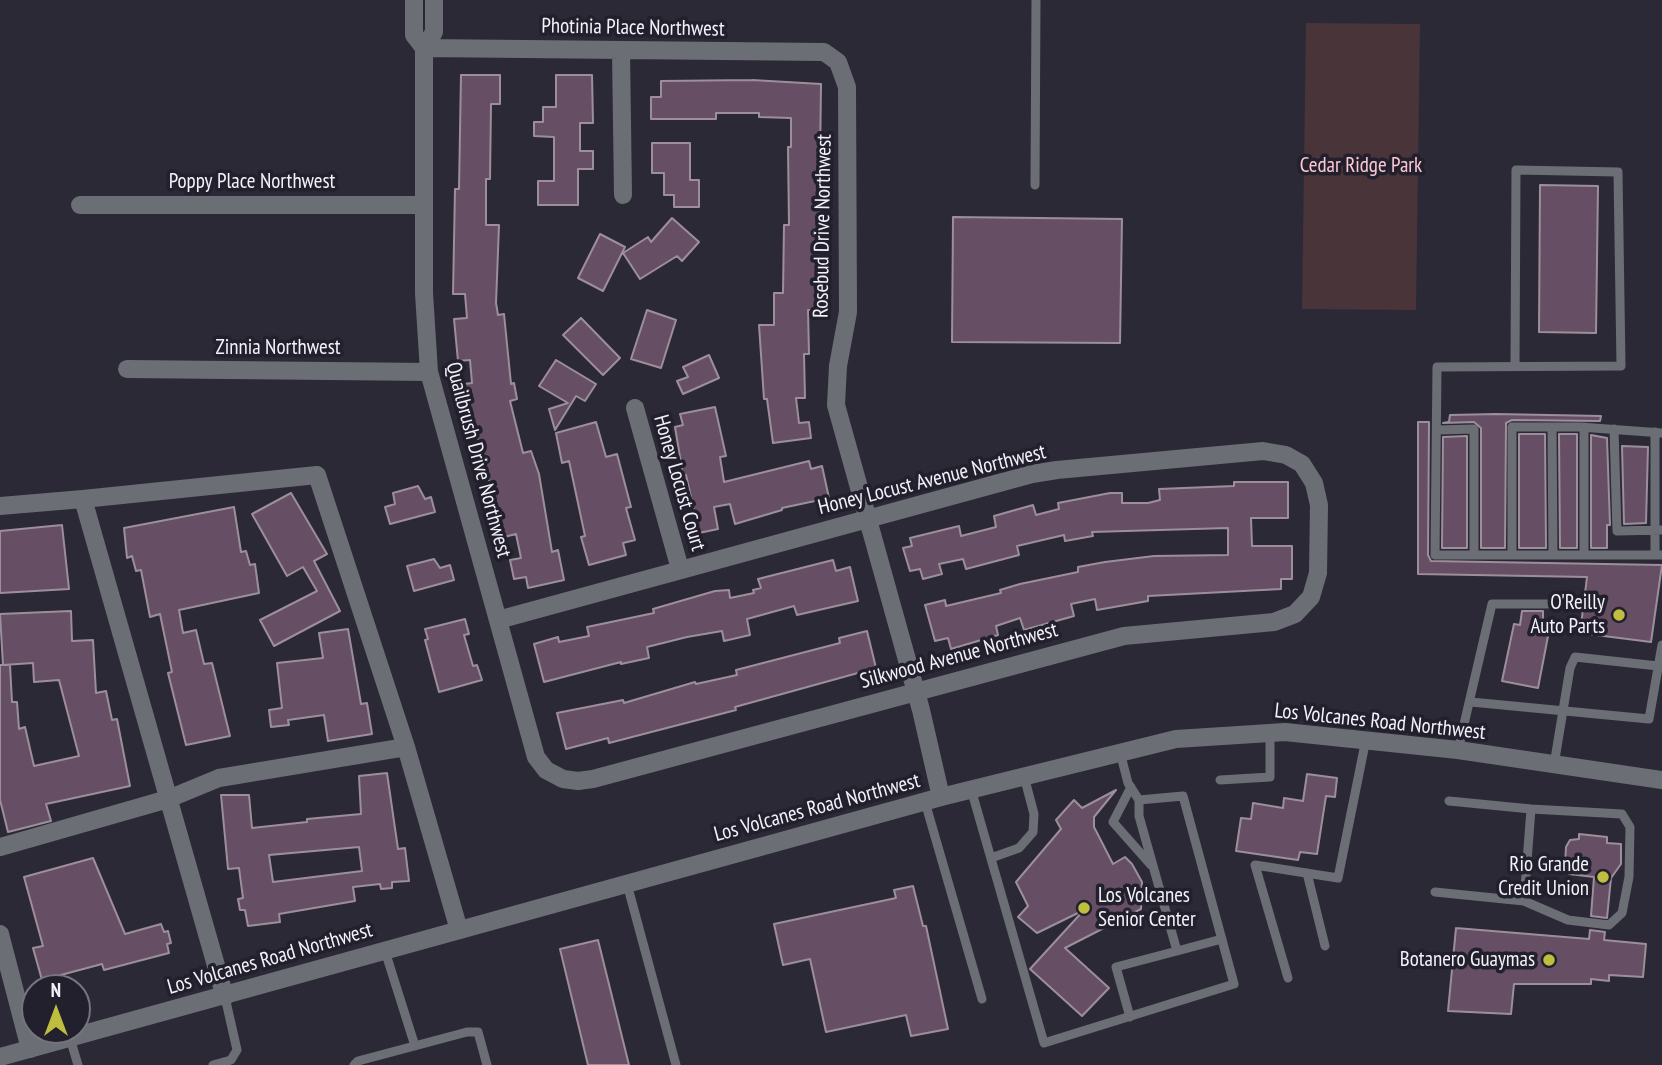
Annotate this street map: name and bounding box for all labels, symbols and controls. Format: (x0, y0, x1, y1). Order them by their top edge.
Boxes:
street label: Photinia Place Northwest (541, 14, 725, 42)
street label: Rosebud Drive Northwest (809, 134, 837, 318)
park label: Cedar Ridge Park (1300, 153, 1422, 179)
street label: Poppy Place Northwest (169, 169, 335, 195)
street label: Zinnia Northwest (215, 335, 341, 361)
street label: Quailbrush Drive Northwest (440, 360, 516, 560)
street label: Honey Locust Court (648, 412, 710, 554)
street label: Honey Locust Avenue Northwest (815, 439, 1049, 521)
place label: O'Reilly Auto Parts (1530, 590, 1605, 640)
marker: O'Reilly Auto Parts (1611, 607, 1627, 623)
street label: Silkwood Avenue Northwest (857, 618, 1061, 694)
street label: Los Volcanes Road Northwest (1273, 698, 1487, 746)
street label: Los Volcanes Road Northwest (711, 768, 923, 848)
place label: Rio Grande Credit Union (1498, 852, 1589, 902)
marker: Rio Grande Credit Union (1595, 869, 1611, 885)
place label: Los Volcanes Senior Center (1098, 883, 1196, 933)
marker: Los Volcanes Senior Center (1076, 900, 1092, 916)
street label: Los Volcanes Road Northwest (165, 918, 375, 1000)
place label: Botanero Guaymas (1400, 947, 1535, 973)
marker: Botanero Guaymas (1541, 952, 1557, 968)
north arrow (21, 974, 91, 1044)
text: N (51, 978, 61, 1002)

